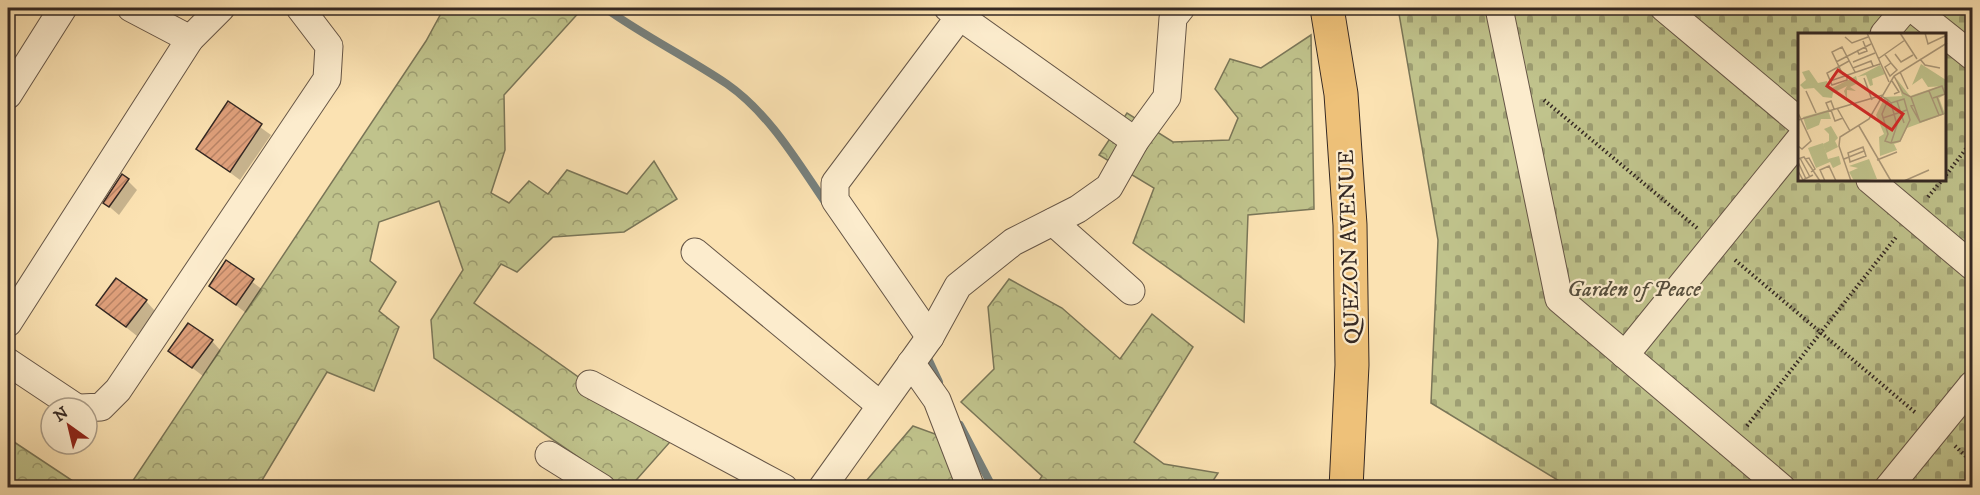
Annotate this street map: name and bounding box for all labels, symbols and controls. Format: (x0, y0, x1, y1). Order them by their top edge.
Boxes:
inset map (1798, 33, 1947, 182)
street label: QUEZON AVENUE (1333, 149, 1366, 345)
park label: Garden of Peace (1567, 276, 1701, 303)
north arrow (39, 396, 99, 456)
text: N (50, 402, 72, 426)

